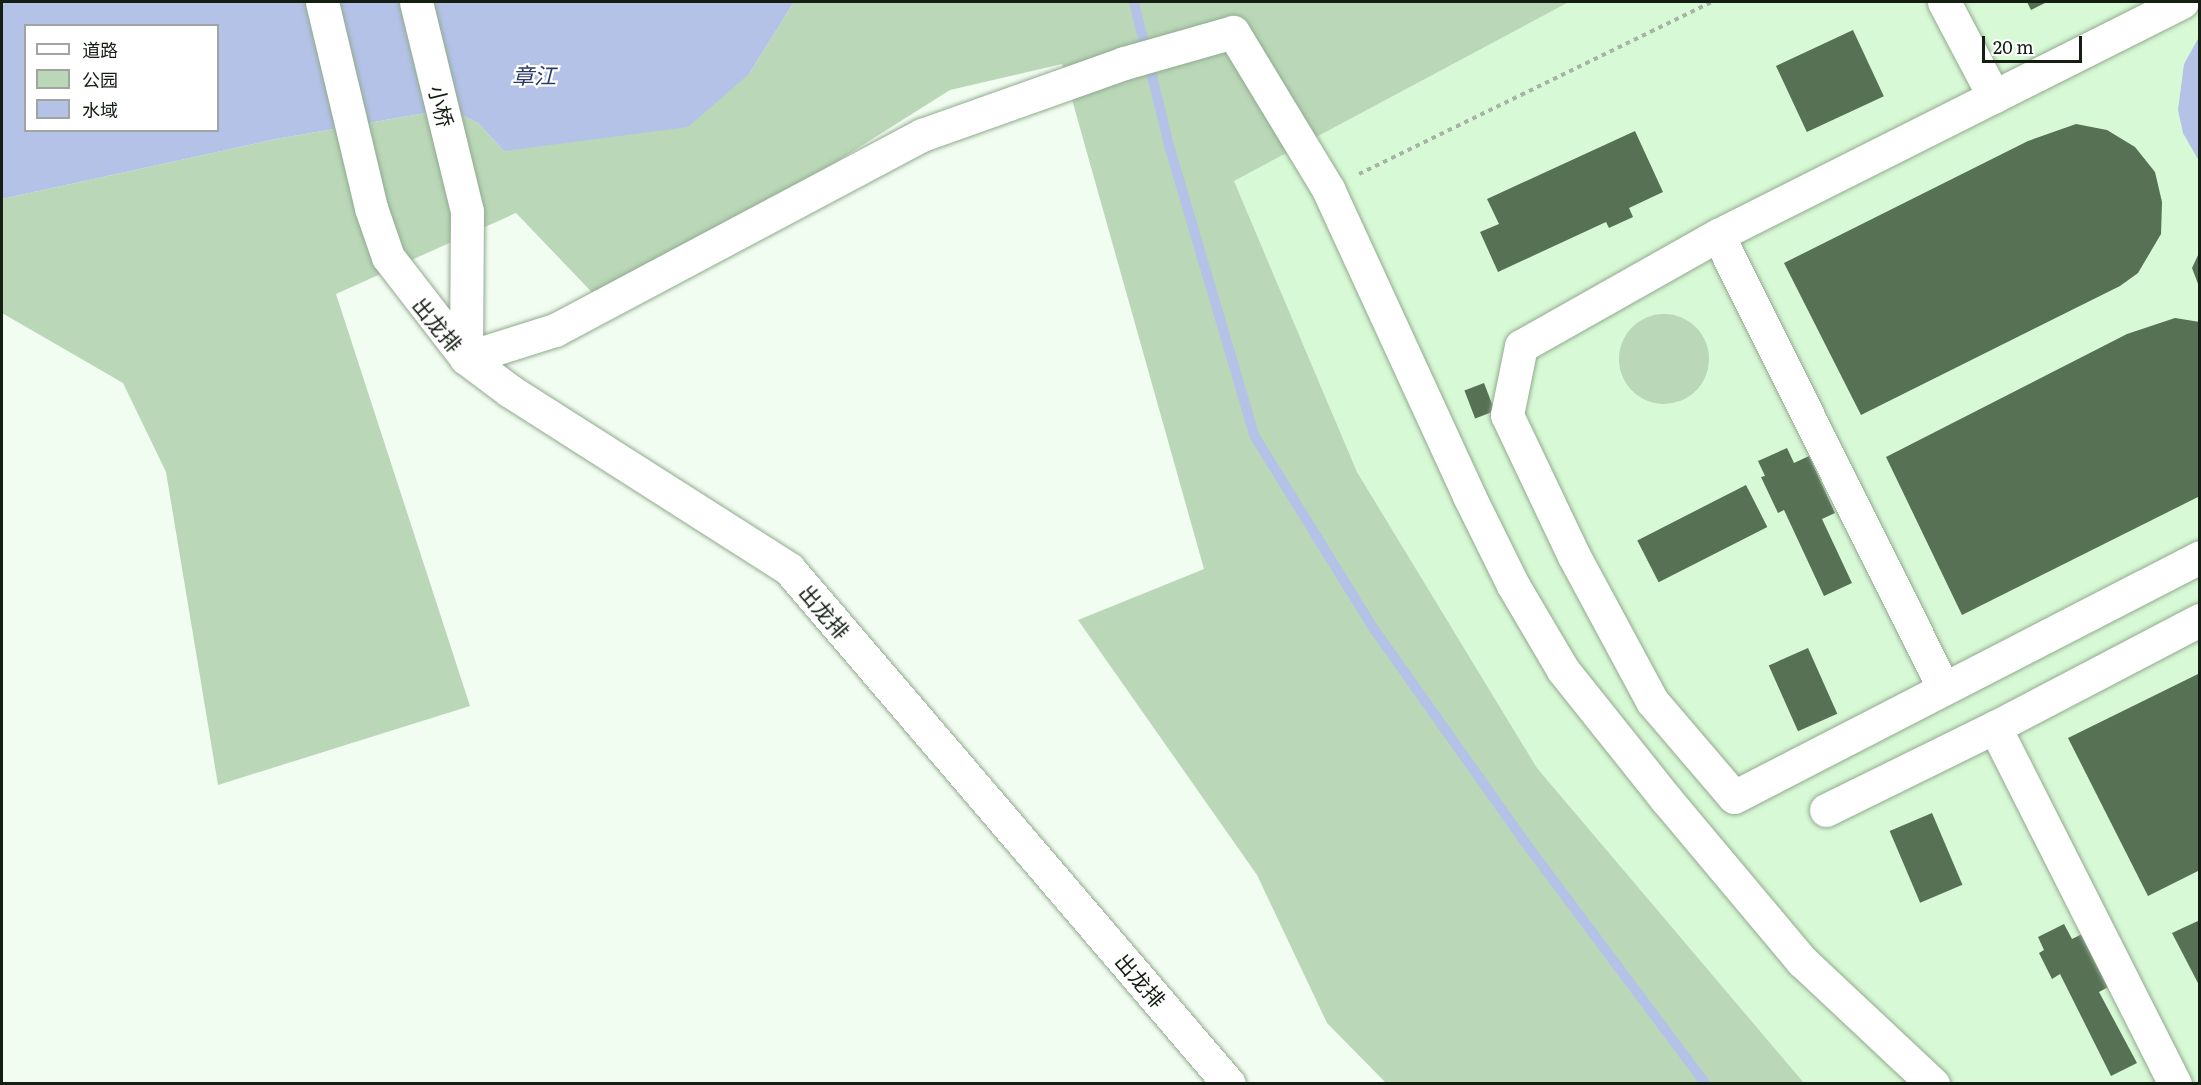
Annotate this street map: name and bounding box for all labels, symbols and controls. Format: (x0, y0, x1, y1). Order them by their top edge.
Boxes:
legend (24, 24, 219, 132)
scale bar (1985, 24, 2086, 62)
text: 20 m (1993, 33, 2034, 60)
text: 道路 (82, 36, 118, 63)
water label: 章江 (512, 62, 556, 88)
text: 公园 (82, 66, 118, 93)
street label: 小桥 (425, 83, 459, 129)
text: 水域 (82, 96, 118, 123)
street label: 出龙排 (408, 292, 468, 356)
street label: 出龙排 (795, 579, 855, 643)
street label: 出龙排 (1111, 948, 1171, 1012)

